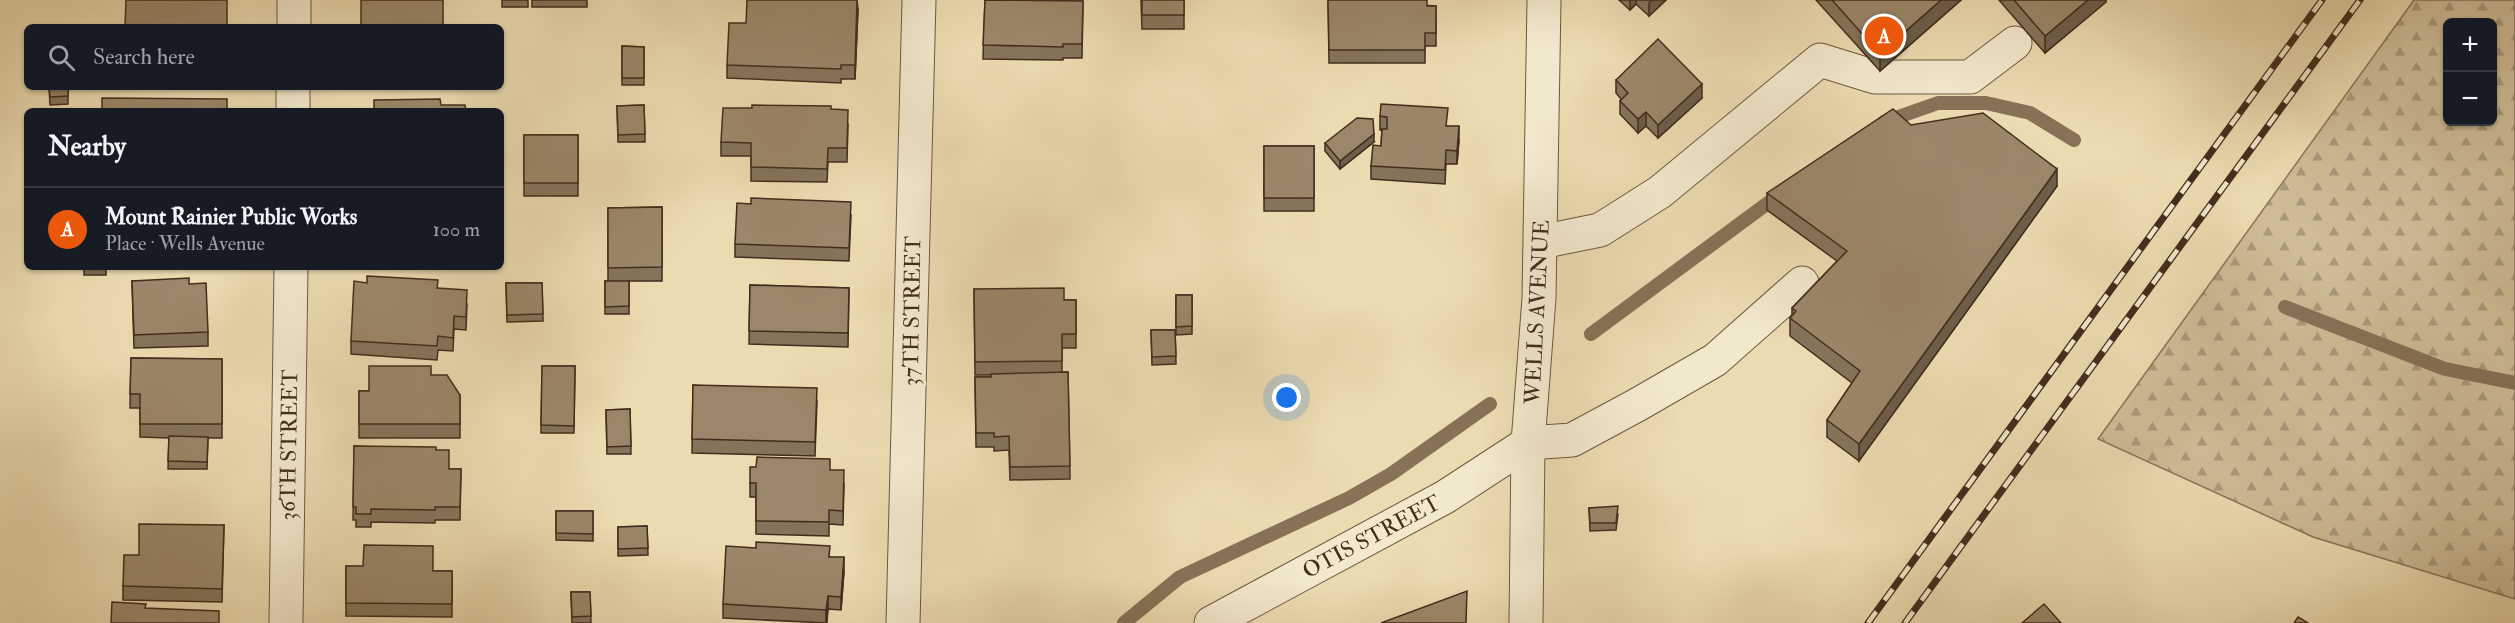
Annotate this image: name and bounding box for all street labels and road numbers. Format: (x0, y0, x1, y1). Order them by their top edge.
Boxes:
street label: WELLS AVENUE (1518, 219, 1556, 406)
street label: 37TH STREET (897, 235, 927, 386)
street label: 36TH STREET (274, 369, 304, 521)
street label: OTIS STREET (1298, 488, 1446, 585)

